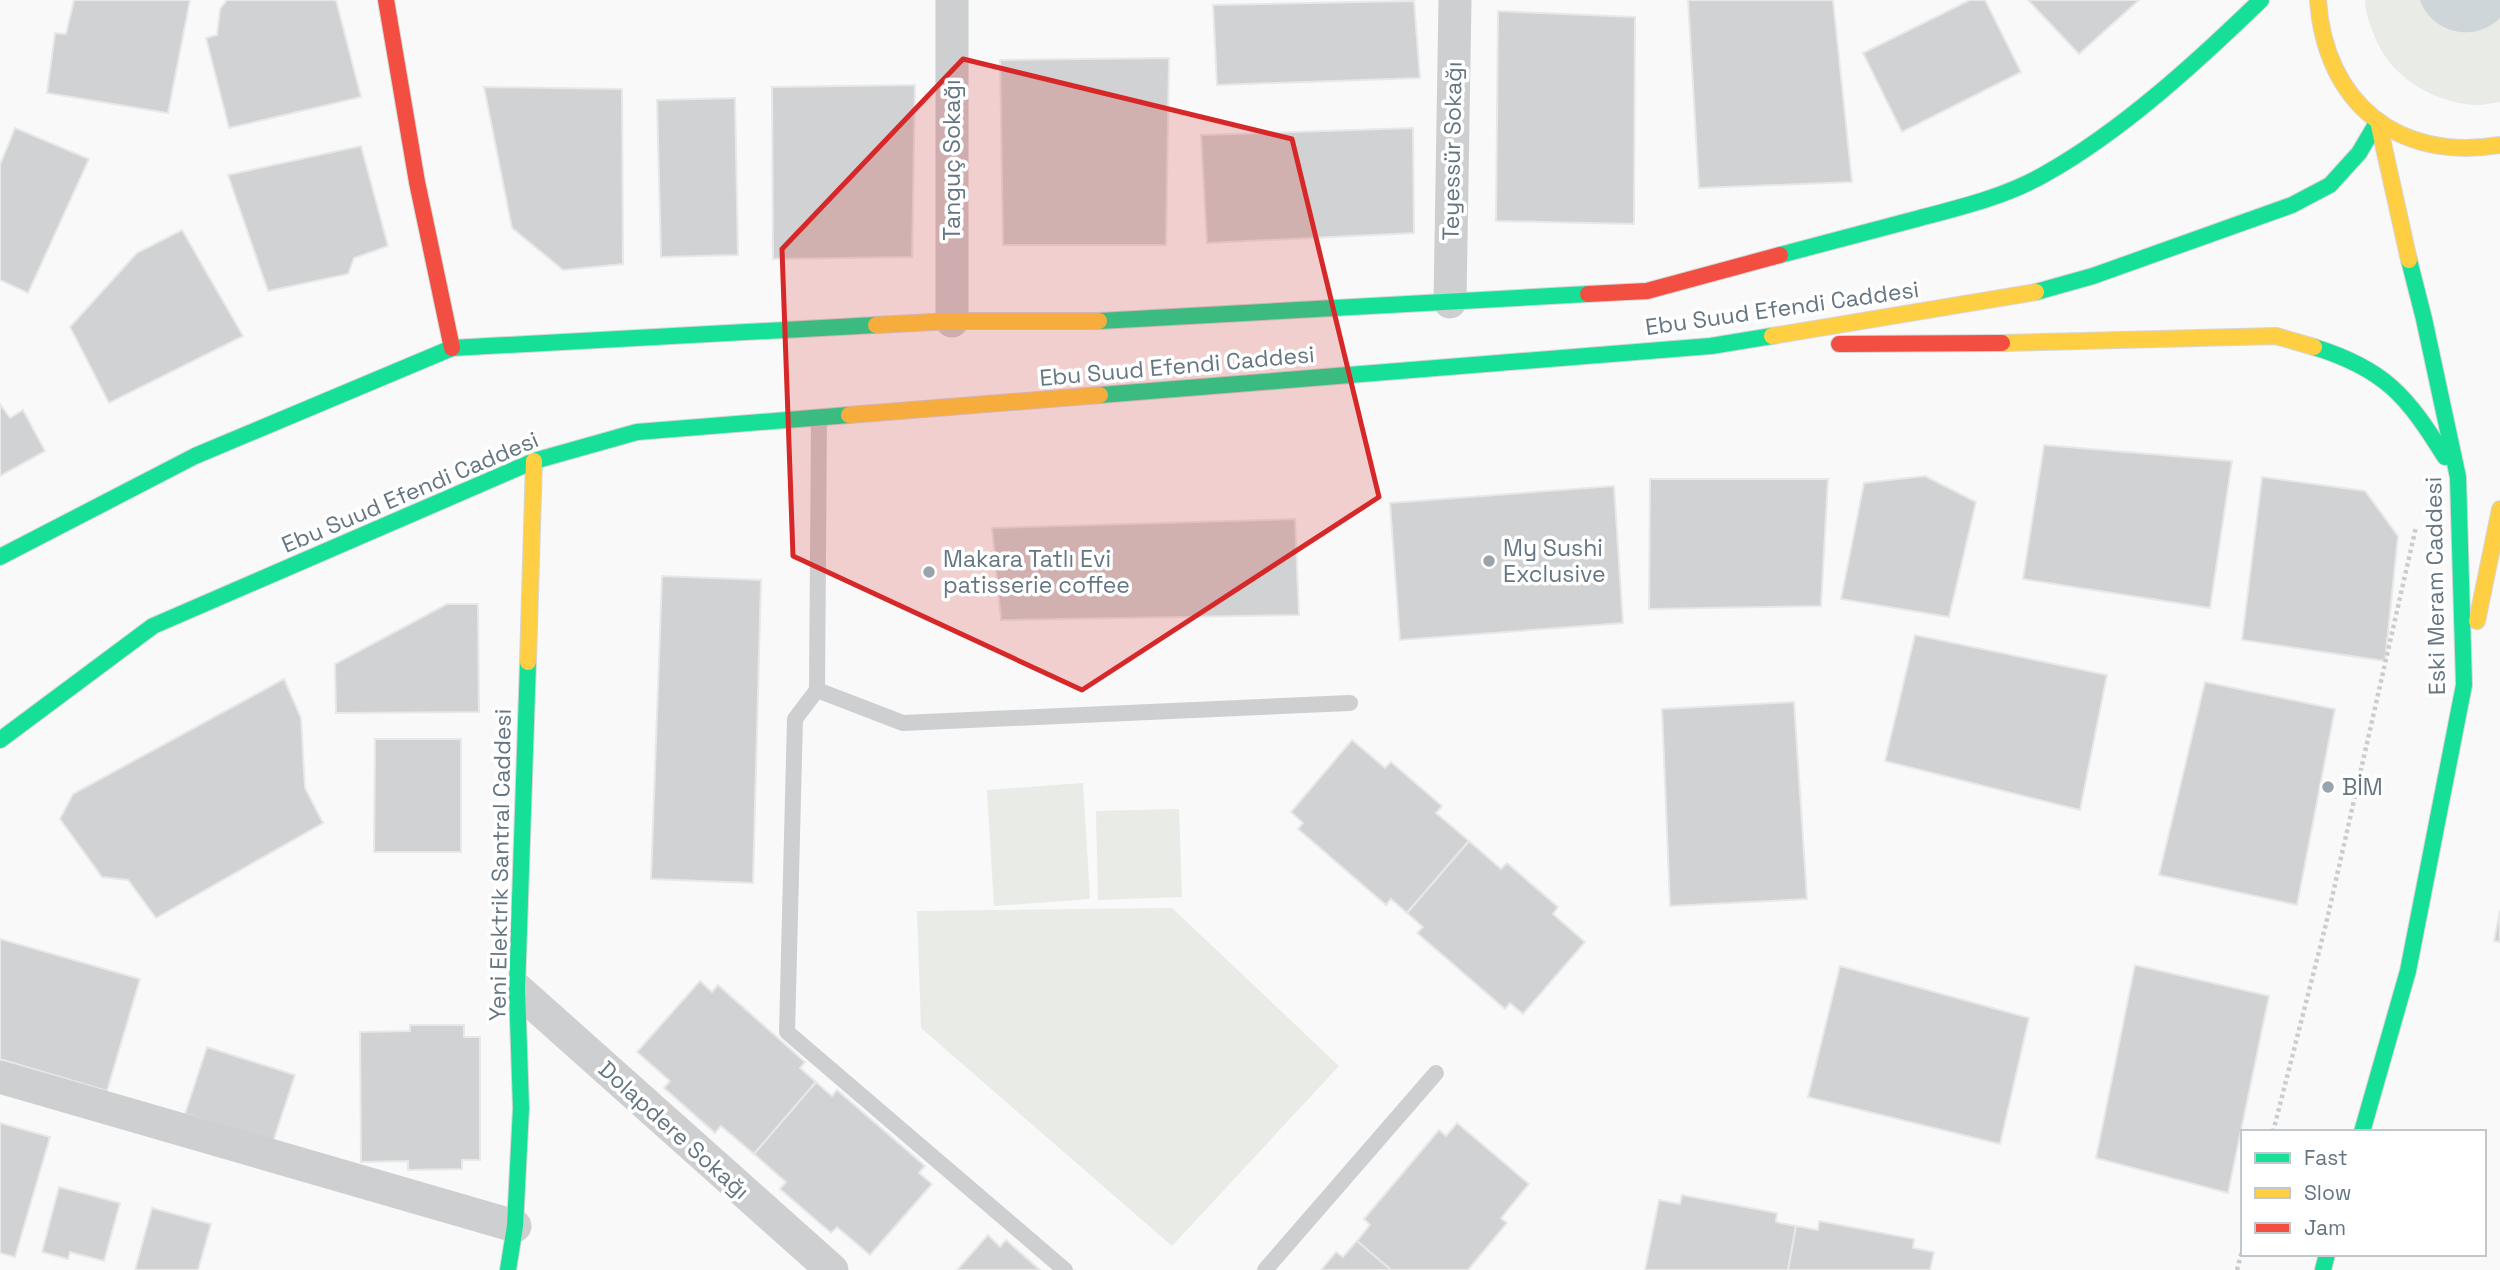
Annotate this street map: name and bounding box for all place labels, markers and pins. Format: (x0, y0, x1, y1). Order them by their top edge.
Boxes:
place label: My Sushi Exclusive (1503, 533, 1606, 589)
place label: Makara Tatlı Evi patisserie coffee (943, 544, 1130, 600)
marker: My Sushi Exclusive (1481, 553, 1497, 569)
marker: Makara Tatlı Evi patisserie coffee (921, 564, 937, 580)
place label: BİM (2342, 772, 2383, 802)
marker: BİM (2320, 779, 2336, 795)

